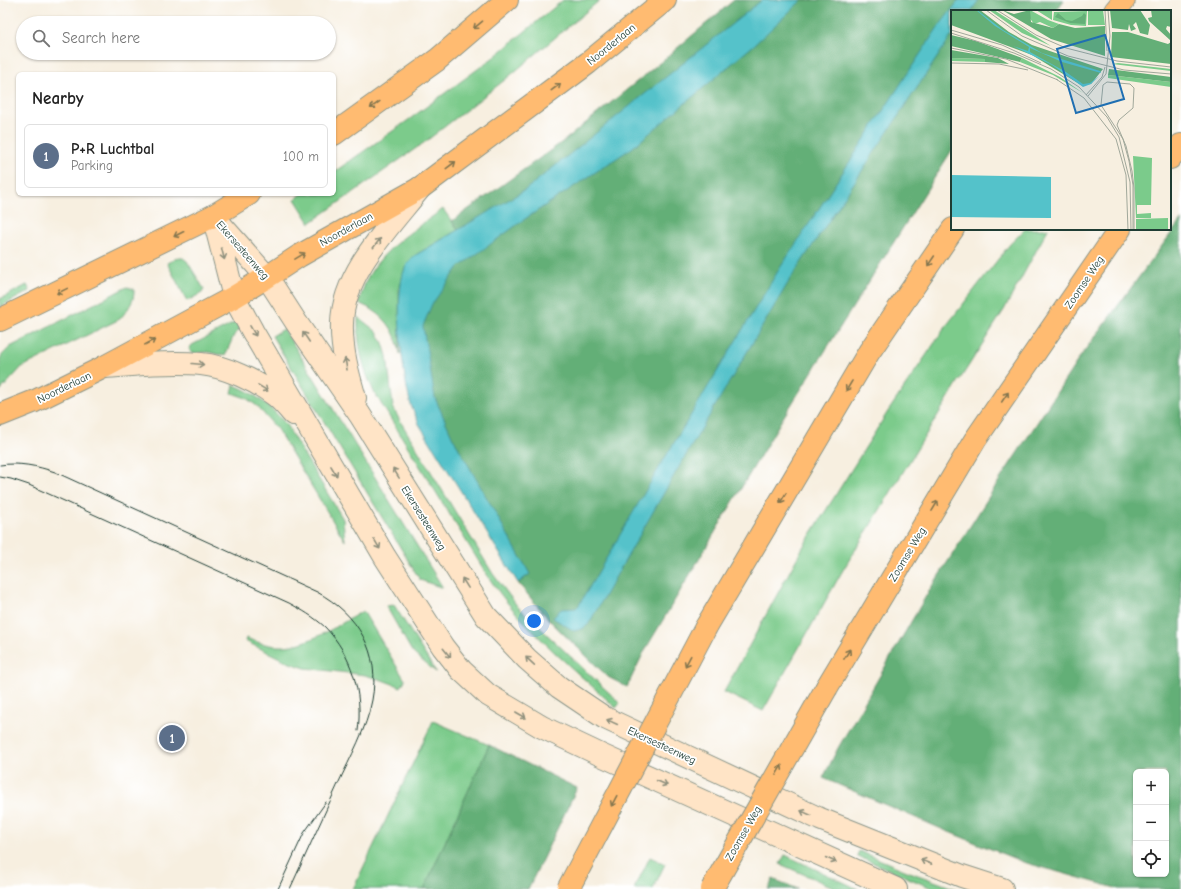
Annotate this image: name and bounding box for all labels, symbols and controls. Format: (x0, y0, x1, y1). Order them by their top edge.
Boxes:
inset map (951, 10, 1171, 230)
search box (16, 16, 336, 60)
one-way arrow (472, 21, 483, 30)
street label: Noorderlaan (585, 21, 638, 68)
icon: search (30, 27, 52, 49)
text: Search here (62, 29, 140, 47)
one-way arrow (550, 83, 561, 91)
text: Nearby (32, 89, 83, 108)
one-way arrow (370, 100, 381, 109)
text: P+R Luchtbal (71, 140, 154, 158)
text: 1 (43, 149, 49, 164)
text: 100 m (283, 149, 319, 164)
text: Parking (71, 158, 113, 173)
one-way arrow (446, 161, 457, 169)
street label: Noorderlaan (318, 210, 375, 249)
street label: Ekersesteenweg (213, 218, 272, 282)
one-way arrow (173, 231, 185, 238)
one-way arrow (373, 238, 381, 249)
one-way arrow (220, 247, 227, 260)
one-way arrow (294, 251, 306, 259)
street label: Zoomse Weg (1062, 253, 1107, 311)
one-way arrow (927, 255, 935, 266)
one-way arrow (56, 288, 68, 295)
one-way arrow (249, 325, 257, 337)
one-way arrow (302, 331, 310, 342)
one-way arrow (144, 337, 156, 345)
one-way arrow (342, 358, 350, 371)
one-way arrow (191, 360, 204, 368)
street label: Noorderlaan (35, 369, 93, 406)
one-way arrow (845, 380, 853, 392)
one-way arrow (257, 384, 269, 392)
one-way arrow (1001, 391, 1009, 402)
one-way arrow (330, 465, 338, 476)
one-way arrow (391, 467, 399, 479)
street label: Ekersesteenweg (398, 483, 449, 553)
one-way arrow (778, 492, 786, 504)
one-way arrow (932, 500, 940, 512)
street label: Zoomse Weg (886, 525, 929, 584)
one-way arrow (373, 538, 381, 550)
one-way arrow (461, 578, 469, 589)
your location (524, 611, 544, 631)
one-way arrow (443, 648, 452, 659)
one-way arrow (843, 648, 851, 660)
one-way arrow (683, 655, 691, 667)
one-way arrow (525, 656, 535, 666)
one-way arrow (515, 711, 527, 719)
one-way arrow (607, 718, 619, 725)
pin: 1 (159, 723, 185, 753)
street label: Ekersesteenweg (626, 724, 698, 767)
one-way arrow (776, 764, 784, 776)
map controls (1133, 769, 1169, 877)
button: + (1133, 769, 1169, 805)
one-way arrow (655, 780, 667, 787)
one-way arrow (610, 795, 617, 807)
street label: Zoomse Weg (723, 804, 764, 863)
button: − (1133, 805, 1169, 841)
one-way arrow (800, 809, 812, 816)
button: locate (1133, 841, 1169, 877)
one-way arrow (825, 857, 837, 864)
one-way arrow (921, 858, 933, 865)

